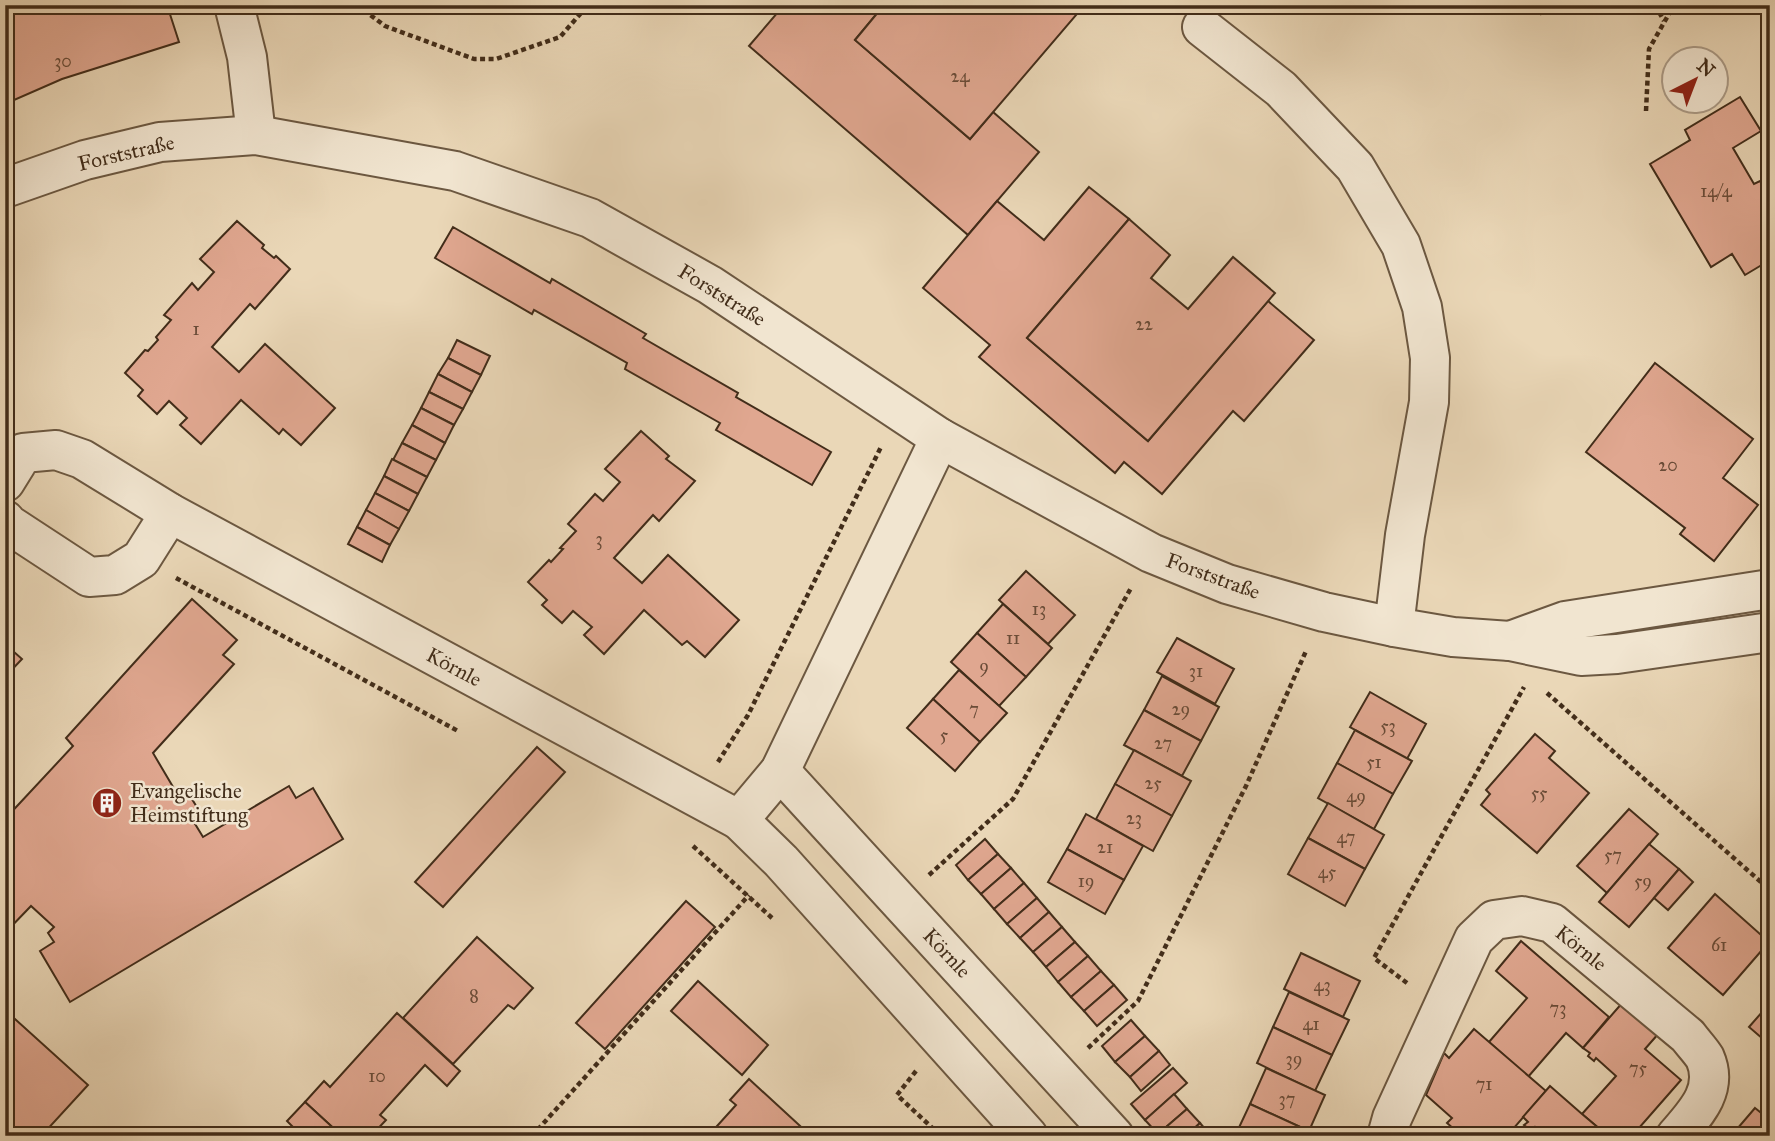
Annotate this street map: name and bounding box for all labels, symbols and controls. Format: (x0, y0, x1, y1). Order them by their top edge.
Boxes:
north arrow (1660, 46, 1730, 116)
house number: 30 (54, 50, 72, 72)
text: N (1692, 54, 1720, 82)
house number: 24 (951, 65, 970, 87)
street label: Forststraße (75, 129, 177, 177)
house number: 14/4 (1700, 180, 1733, 202)
street label: Forststraße (673, 258, 771, 332)
house number: 22 (1135, 313, 1153, 335)
house number: 1 (192, 318, 200, 340)
house number: 20 (1658, 454, 1678, 476)
house number: 3 (595, 528, 603, 550)
street label: Forststraße (1162, 547, 1264, 605)
house number: 13 (1032, 598, 1046, 620)
house number: 11 (1006, 627, 1020, 649)
street label: Körnle (422, 642, 486, 692)
house number: 9 (979, 655, 989, 677)
house number: 31 (1189, 660, 1203, 682)
house number: 7 (969, 698, 979, 720)
house number: 29 (1172, 698, 1190, 720)
house number: 53 (1380, 715, 1396, 737)
house number: 5 (940, 724, 949, 746)
house number: 27 (1154, 732, 1172, 754)
house number: 51 (1366, 751, 1382, 773)
house number: 25 (1144, 772, 1162, 794)
place label: Evangelische Heimstiftung (130, 778, 248, 828)
house number: 55 (1531, 782, 1548, 804)
house number: 49 (1346, 785, 1366, 807)
building icon: Evangelische Heimstiftung (90, 786, 124, 820)
house number: 23 (1126, 807, 1142, 829)
house number: 47 (1337, 826, 1355, 848)
house number: 21 (1097, 836, 1113, 858)
house number: 57 (1604, 844, 1622, 866)
house number: 45 (1318, 861, 1337, 883)
house number: 19 (1078, 870, 1094, 892)
house number: 59 (1634, 870, 1652, 892)
street label: Körnle (1550, 919, 1612, 977)
street label: Körnle (917, 923, 977, 984)
house number: 61 (1711, 934, 1727, 956)
house number: 43 (1313, 974, 1331, 996)
house number: 8 (469, 985, 479, 1007)
house number: 73 (1550, 997, 1566, 1019)
house number: 41 (1302, 1013, 1320, 1035)
house number: 39 (1286, 1048, 1302, 1070)
house number: 75 (1629, 1057, 1648, 1079)
house number: 10 (368, 1065, 386, 1087)
house number: 71 (1476, 1073, 1492, 1095)
house number: 37 (1279, 1088, 1295, 1110)

